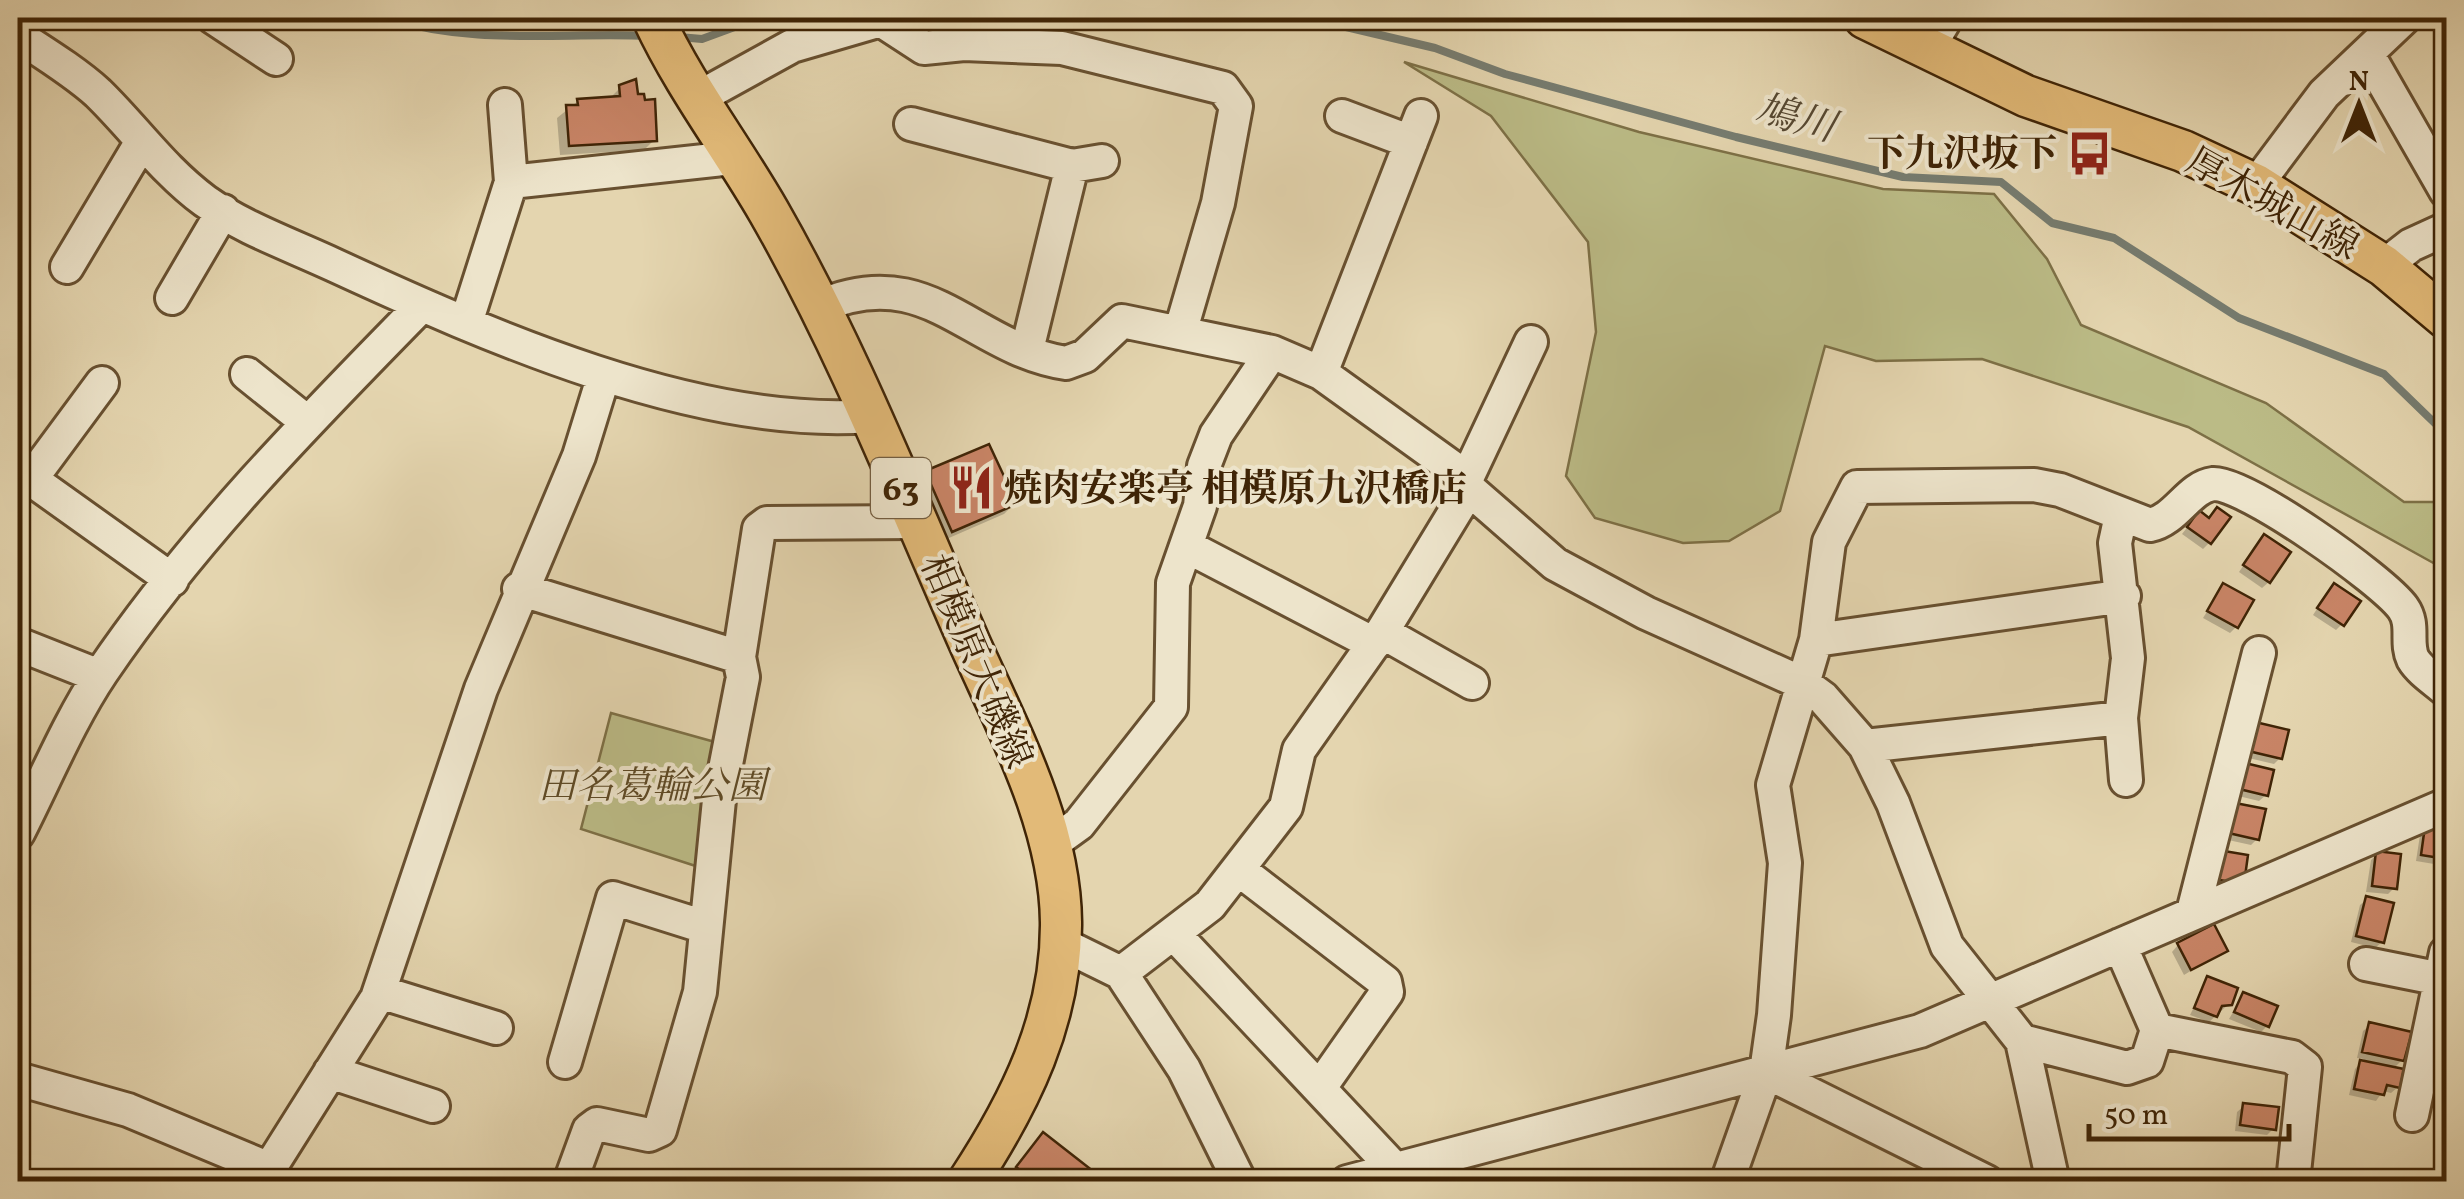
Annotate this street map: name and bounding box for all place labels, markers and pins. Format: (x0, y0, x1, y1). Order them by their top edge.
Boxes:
bus stop icon: 下九沢坂下 (2066, 129, 2114, 177)
place label: 下九沢坂下 (1867, 130, 2057, 183)
restaurant icon: 焼肉安楽亭 相模原九沢橋店 (947, 464, 995, 512)
place label: 焼肉安楽亭 相模原九沢橋店 (1004, 465, 1468, 518)

